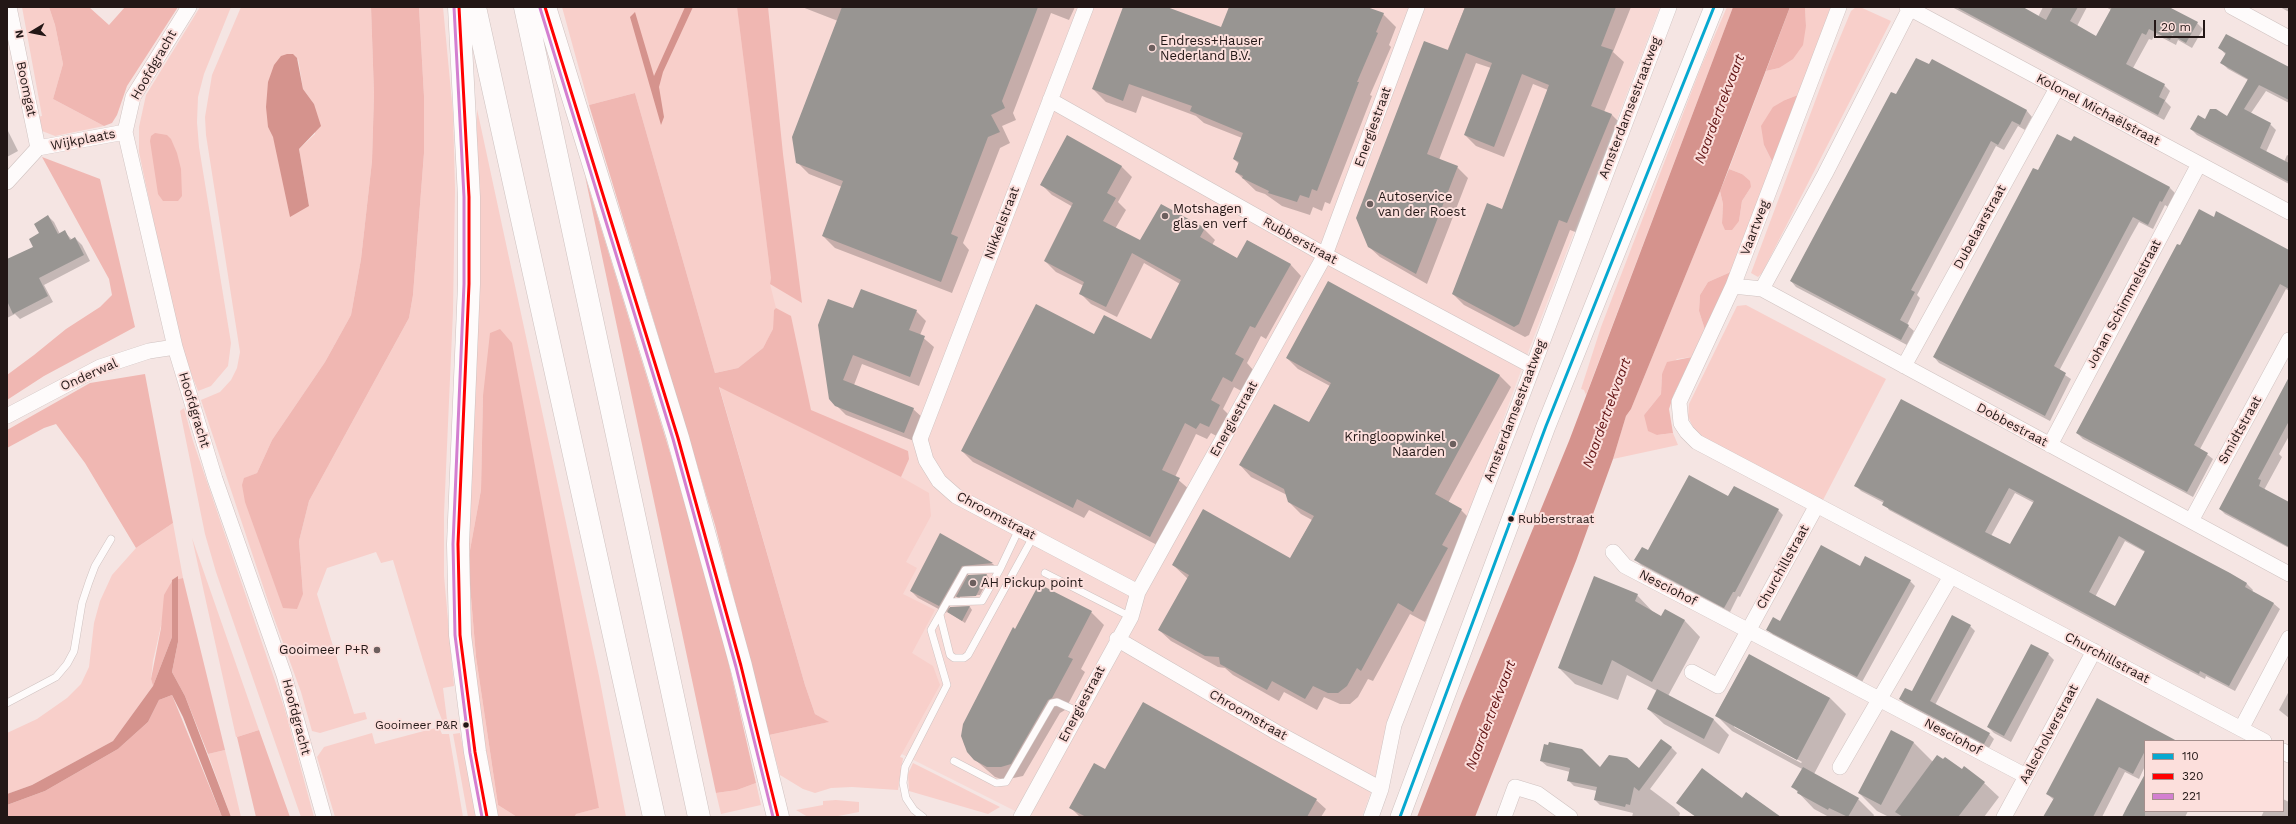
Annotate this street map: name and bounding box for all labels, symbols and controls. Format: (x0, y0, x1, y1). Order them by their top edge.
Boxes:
north arrow (12, 12, 52, 52)
scale bar (2156, 12, 2207, 38)
text: 20 m (2161, 20, 2191, 34)
street label: Hoofdgracht (128, 27, 180, 103)
text: N (13, 29, 27, 39)
place label: Endress+Hauser Nederland B.V. (1160, 33, 1263, 64)
street label: Amsterdamsestraatweg (1596, 35, 1664, 181)
marker: Endress+Hauser Nederland B.V. (1147, 43, 1157, 53)
water label: Naardertrekvaart (1691, 52, 1749, 166)
street label: Boomgat (13, 60, 39, 118)
street label: Kolonel Michaëlstraat (2034, 71, 2162, 149)
street label: Energiestraat (1351, 85, 1395, 169)
street label: Wijkplaats (49, 126, 117, 154)
street label: Dubelaarstraat (1950, 182, 2010, 272)
street label: Nikkelstraat (981, 185, 1023, 261)
place label: Autoservice van der Roest (1378, 189, 1466, 220)
street label: Vaartweg (1737, 198, 1773, 258)
marker: Autoservice van der Roest (1365, 199, 1375, 209)
place label: Motshagen glas en verf (1173, 201, 1247, 232)
marker: Motshagen glas en verf (1160, 211, 1170, 221)
street label: Rubberstraat (1260, 214, 1340, 268)
street label: Johan Schimmelstraat (2083, 237, 2165, 371)
street label: Amsterdamsestraatweg (1481, 338, 1549, 484)
street label: Onderwal (58, 356, 120, 394)
water label: Naardertrekvaart (1579, 356, 1635, 470)
street label: Hoofdgracht (175, 370, 213, 450)
street label: Energiestraat (1207, 378, 1261, 460)
street label: Smidtstraat (2215, 393, 2265, 467)
street label: Dobbestraat (1974, 400, 2050, 450)
place label: Kringloopwinkel Naarden (1344, 429, 1445, 460)
marker: Kringloopwinkel Naarden (1448, 439, 1458, 449)
street label: Chroomstraat (954, 489, 1038, 543)
place label: Rubberstraat (1518, 512, 1594, 526)
marker: Rubberstraat (1506, 514, 1516, 524)
street label: Churchillstraat (1753, 522, 1813, 612)
street label: Nesciohof (1636, 567, 1700, 609)
place label: AH Pickup point (981, 575, 1083, 591)
marker: AH Pickup point (968, 578, 978, 588)
street label: Churchillstraat (2062, 629, 2152, 687)
place label: Gooimeer P+R (279, 642, 369, 658)
marker: Gooimeer P+R (372, 645, 382, 655)
water label: Naardertrekvaart (1462, 658, 1520, 772)
street label: Energiestraat (1055, 663, 1109, 745)
street label: Hoofdgracht (278, 677, 314, 757)
street label: Aalscholverstraat (2016, 682, 2082, 786)
street label: Chroomstraat (1206, 686, 1290, 744)
street label: Nesciohof (1921, 715, 1985, 759)
place label: Gooimeer P&R (375, 718, 458, 732)
marker: Gooimeer P&R (461, 720, 471, 730)
legend (2144, 740, 2284, 812)
text: 110 (2182, 749, 2199, 763)
text: 320 (2182, 769, 2203, 783)
text: 221 (2182, 789, 2201, 803)

